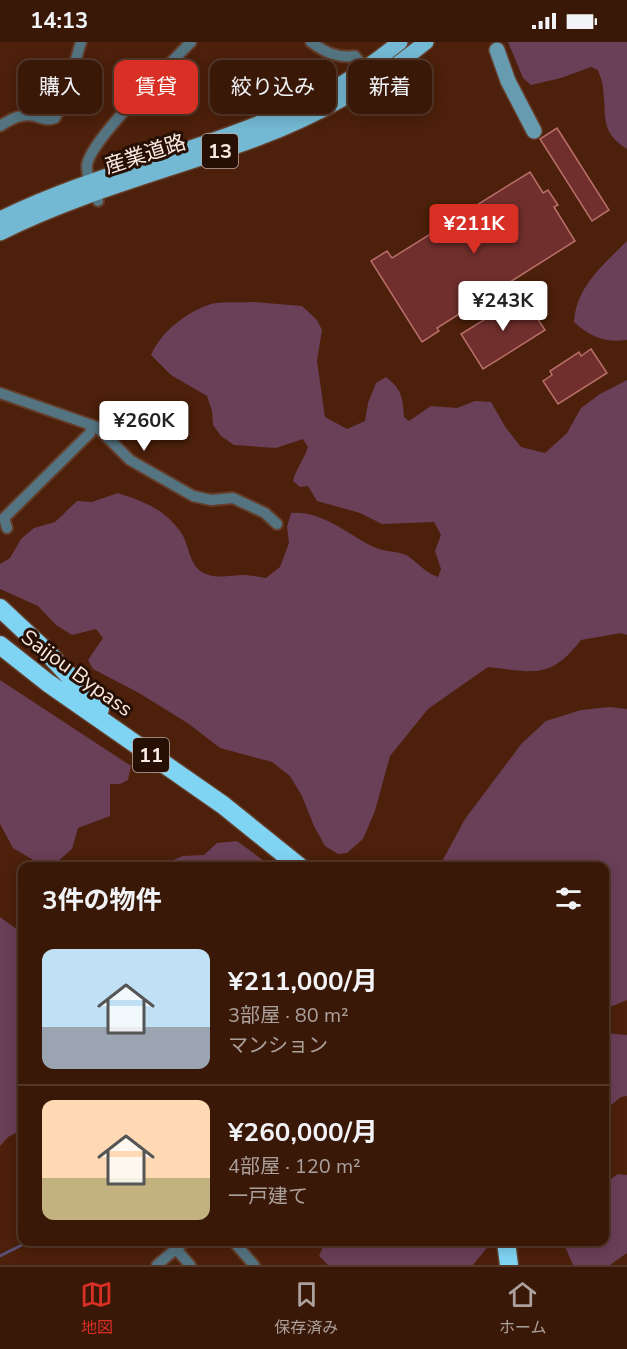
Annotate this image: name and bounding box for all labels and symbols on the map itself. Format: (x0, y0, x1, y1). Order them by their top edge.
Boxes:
street label: 産業道路 (101, 128, 189, 180)
road number: 13 (202, 134, 238, 168)
pin: ¥211K (432, 204, 516, 255)
pin: ¥243K (461, 281, 545, 332)
pin: ¥260K (102, 401, 186, 452)
street label: Saijou Bypass (16, 623, 138, 723)
road number: 11 (133, 738, 169, 772)

